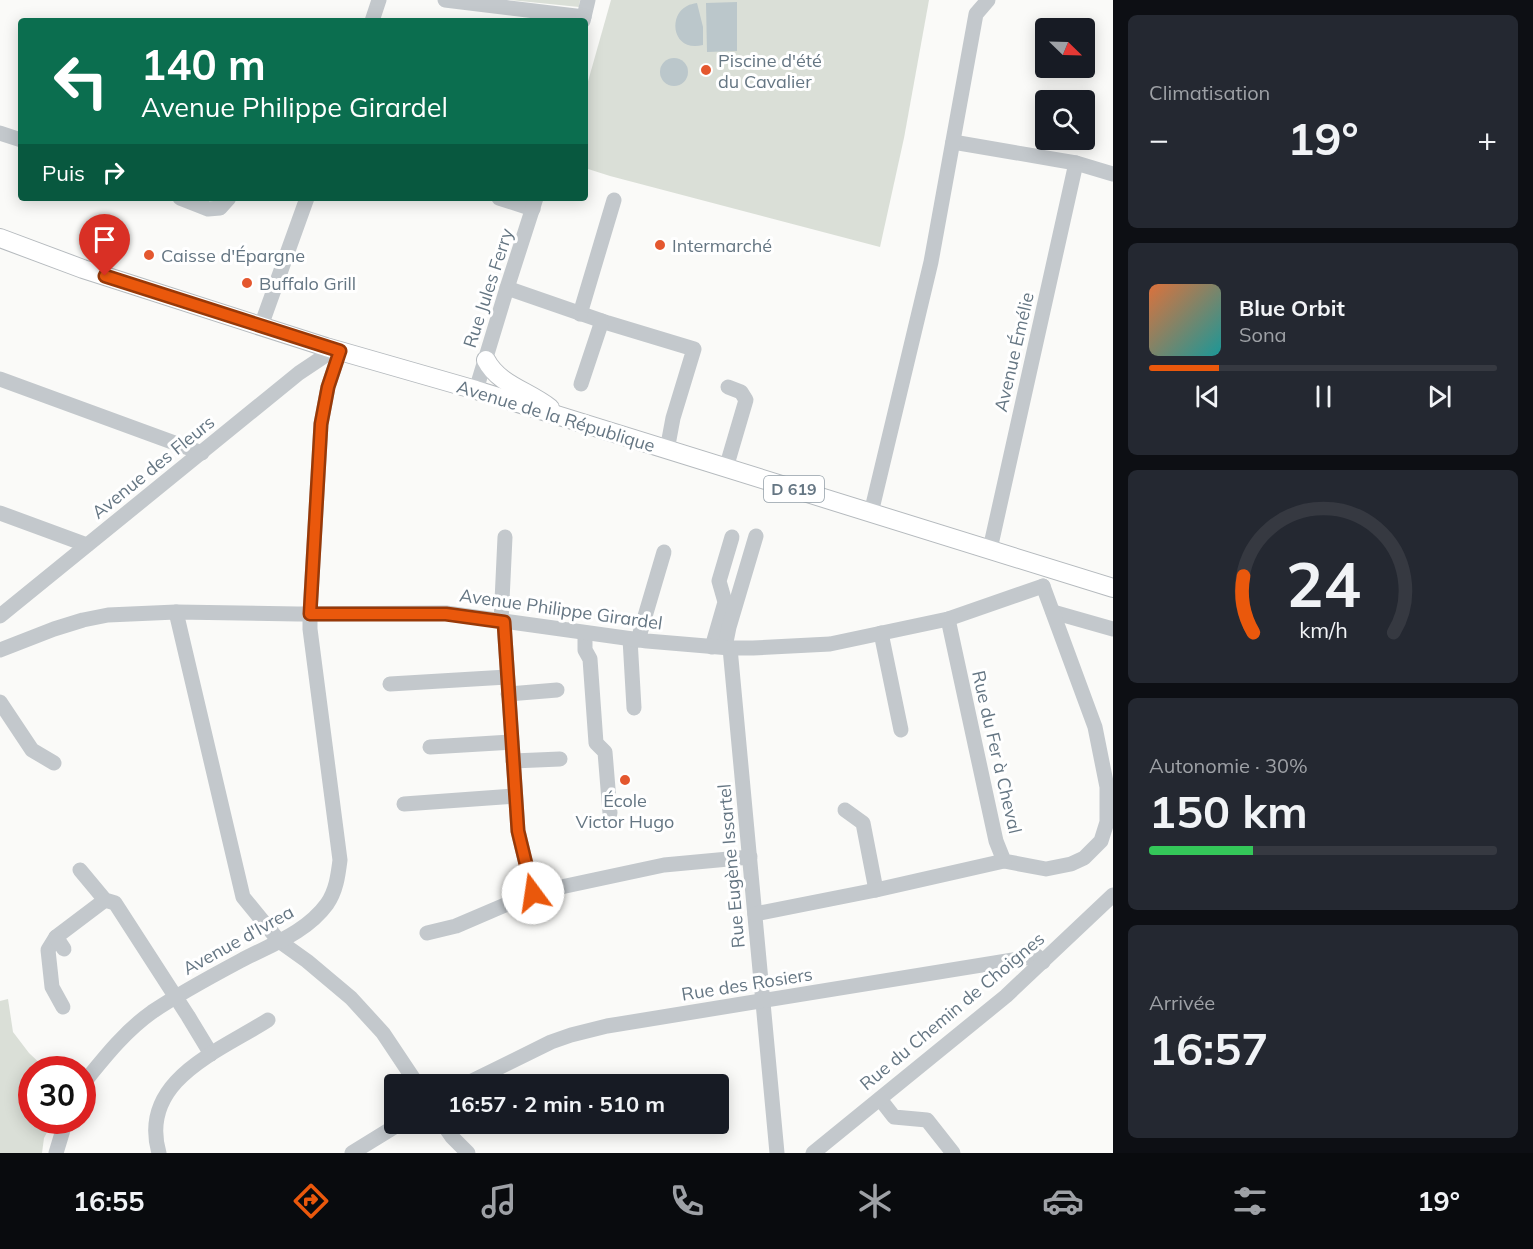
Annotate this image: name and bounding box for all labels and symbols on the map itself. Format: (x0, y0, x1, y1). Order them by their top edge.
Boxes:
north arrow (1035, 18, 1095, 78)
place label: Piscine d'été du Cavalier (718, 49, 822, 93)
marker: Piscine d'été du Cavalier (699, 63, 713, 77)
pin (79, 214, 130, 276)
street label: Rue Jules Ferry (458, 225, 518, 351)
place label: Intermarché (672, 234, 772, 257)
marker: Intermarché (653, 238, 667, 252)
place label: Caisse d'Épargne (161, 244, 305, 267)
marker: Caisse d'Épargne (142, 248, 156, 262)
place label: Buffalo Grill (259, 272, 356, 295)
marker: Buffalo Grill (240, 276, 254, 290)
street label: Avenue Émélie (989, 290, 1039, 414)
street label: Avenue de la République (454, 375, 658, 457)
street label: Avenue des Fleurs (87, 410, 219, 524)
road number: D 619 (764, 476, 824, 502)
street label: Avenue Philippe Girardel (458, 583, 664, 635)
street label: Rue du Fer à Cheval (967, 668, 1027, 836)
marker: École Victor Hugo (618, 773, 632, 787)
street label: Rue Eugène Issartel (712, 783, 750, 949)
place label: École Victor Hugo (576, 789, 674, 833)
position arrow (501, 861, 565, 925)
street label: Avenue d'Ivrea (178, 900, 298, 980)
street label: Rue du Chemin de Choignes (855, 927, 1049, 1095)
street label: Rue des Rosiers (680, 962, 814, 1006)
speed limit sign: 30 (18, 1056, 96, 1134)

